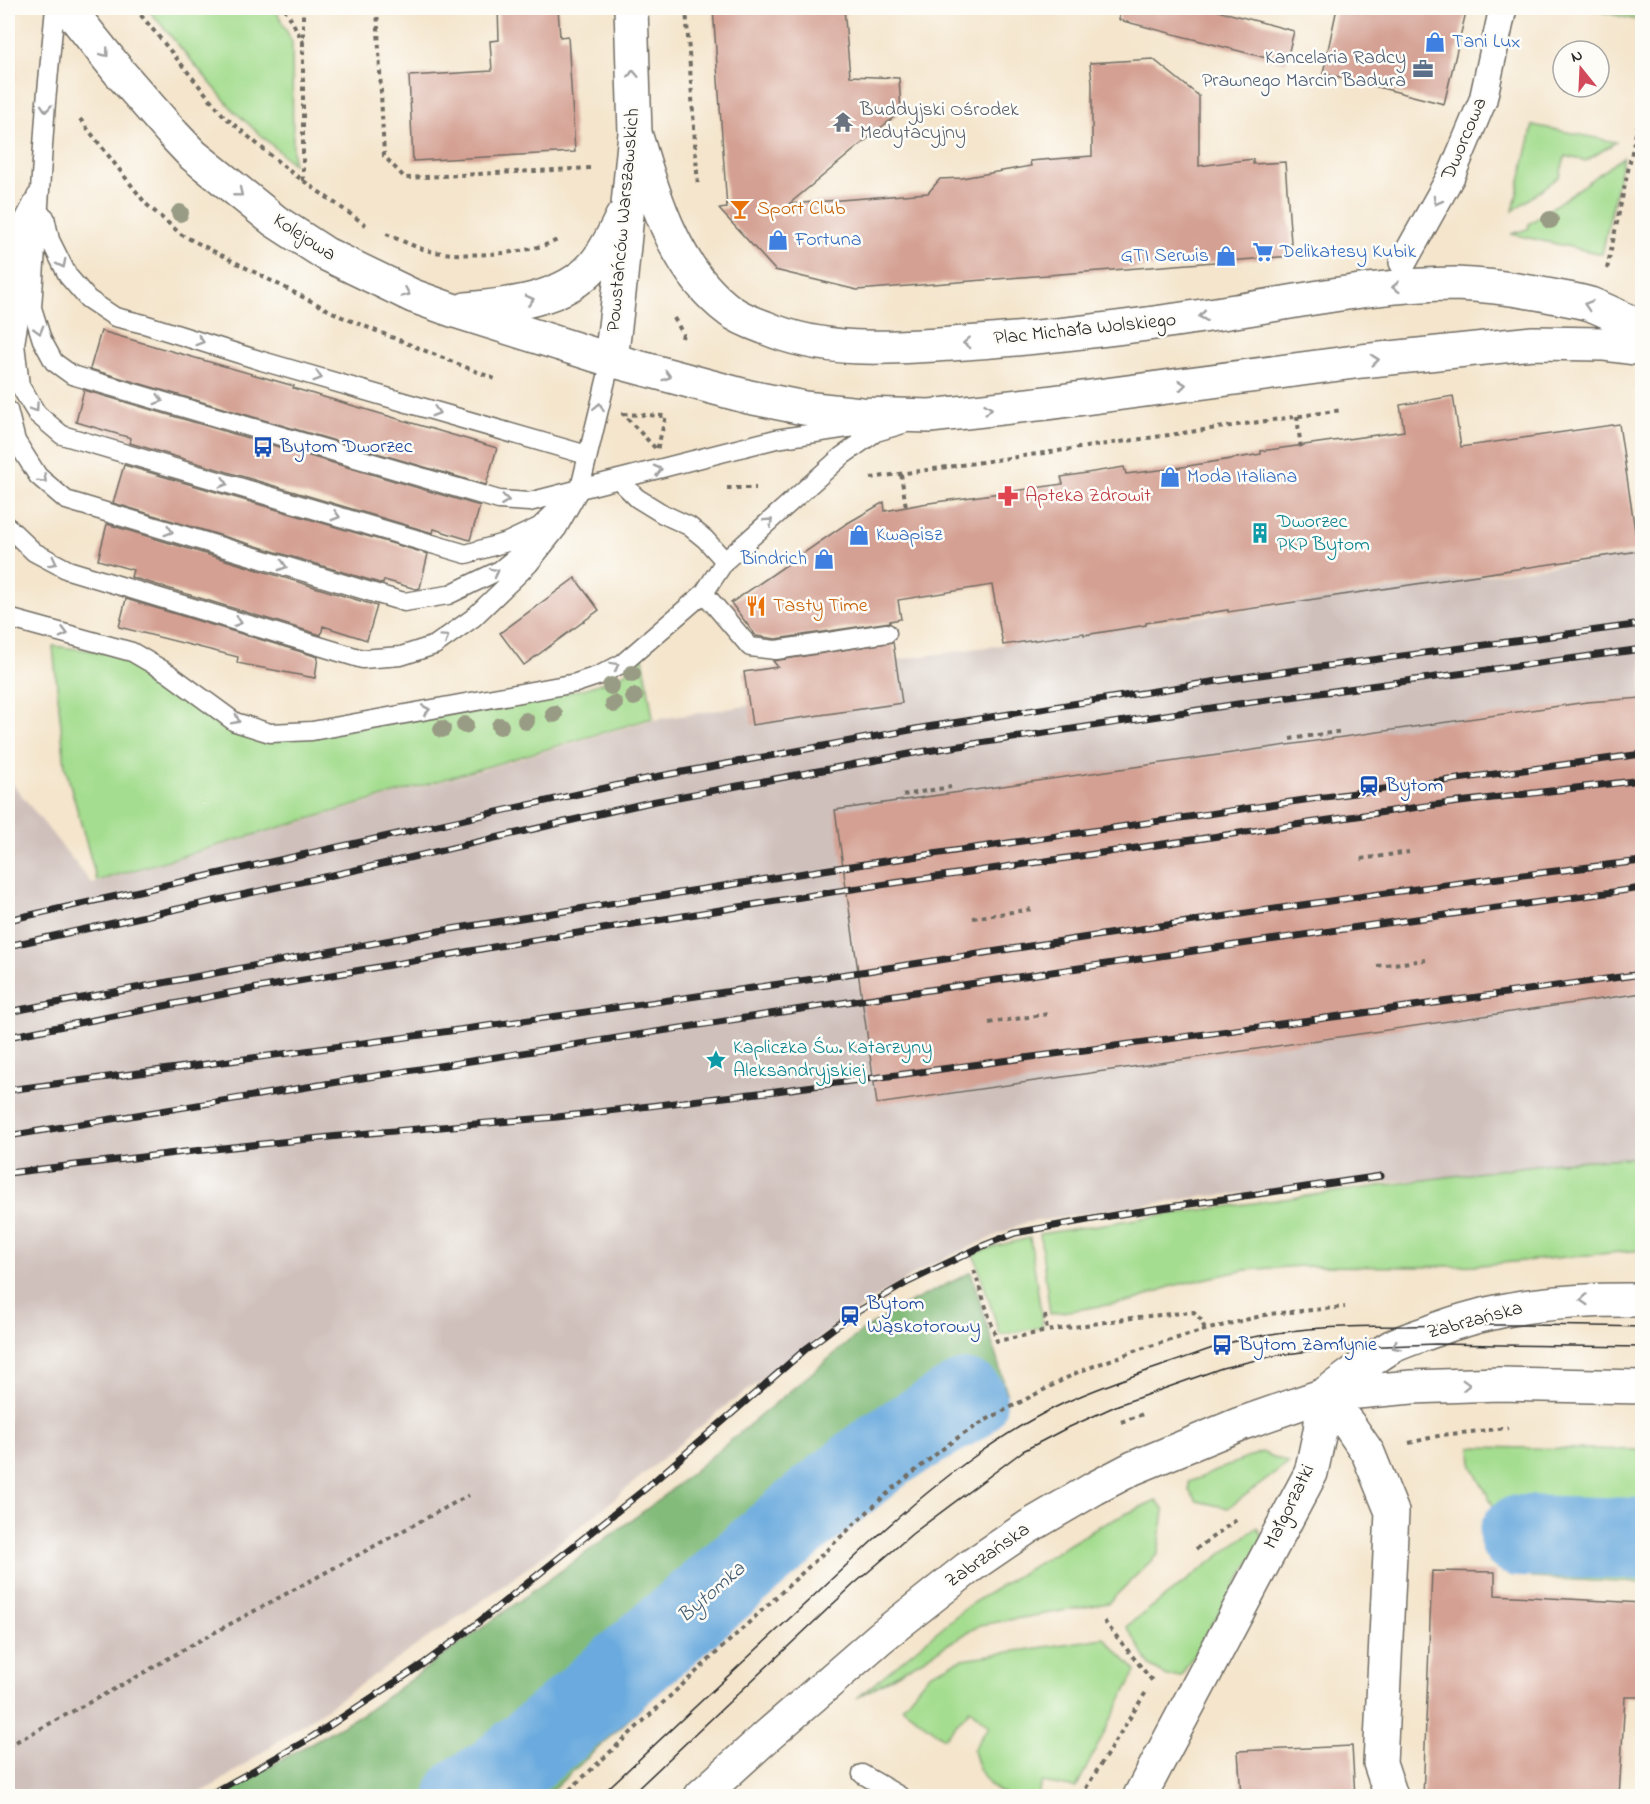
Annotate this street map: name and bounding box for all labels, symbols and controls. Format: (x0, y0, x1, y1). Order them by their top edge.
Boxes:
place label: Tani Lux (1452, 28, 1521, 57)
shop icon: Tani Lux (1423, 30, 1447, 54)
north arrow (1551, 39, 1611, 99)
text: N (1568, 43, 1586, 70)
place label: Kancelaria Radcy Prawnego Marcin Badura (1202, 44, 1406, 97)
one-way arrow (97, 46, 108, 57)
office icon: Kancelaria Radcy Prawnego Marcin Badura (1411, 57, 1435, 81)
one-way arrow (627, 70, 640, 79)
street label: Dworcowa (1434, 93, 1495, 186)
place label: Buddyjski Ośrodek Medytacyjny (859, 96, 1019, 148)
one-way arrow (40, 103, 53, 112)
street label: Powstańców Warszawskich (600, 107, 648, 333)
temple icon: Buddyjski Ośrodek Medytacyjny (831, 110, 855, 134)
one-way arrow (233, 186, 244, 197)
place label: Sport Club (757, 195, 846, 224)
one-way arrow (1433, 195, 1444, 205)
bar icon: Sport Club (728, 197, 752, 221)
street label: Kolejowa (267, 207, 341, 269)
place label: Fortuna (794, 226, 862, 255)
shop icon: Fortuna (766, 228, 790, 252)
place label: Delikatesy Kubik (1279, 238, 1416, 267)
supermarket icon: Delikatesy Kubik (1251, 240, 1275, 264)
place label: GTI Serwis (1120, 242, 1209, 271)
shop icon: GTI Serwis (1214, 244, 1238, 268)
one-way arrow (55, 258, 66, 268)
one-way arrow (1391, 280, 1400, 293)
one-way arrow (400, 286, 411, 298)
one-way arrow (525, 294, 535, 307)
one-way arrow (1584, 300, 1594, 312)
street label: Plac Michała Wolskiego (992, 306, 1178, 355)
one-way arrow (1198, 310, 1208, 322)
one-way arrow (32, 324, 44, 335)
one-way arrow (194, 334, 205, 346)
one-way arrow (963, 336, 972, 349)
one-way arrow (1371, 354, 1380, 367)
one-way arrow (661, 369, 672, 381)
one-way arrow (313, 370, 323, 382)
one-way arrow (1177, 379, 1186, 392)
one-way arrow (153, 393, 164, 405)
one-way arrow (28, 402, 39, 413)
one-way arrow (592, 403, 605, 413)
one-way arrow (984, 403, 993, 416)
one-way arrow (430, 405, 441, 417)
place label: Bytom Dworzec (279, 433, 413, 462)
bus stop icon: Bytom Dworzec (251, 435, 275, 459)
place label: Moda Italiana (1187, 463, 1297, 492)
one-way arrow (652, 464, 662, 477)
shop icon: Moda Italiana (1158, 465, 1182, 489)
one-way arrow (36, 473, 47, 483)
one-way arrow (218, 476, 229, 488)
place label: Apteka Zdrowit (1025, 482, 1151, 511)
pharmacy icon: Apteka Zdrowit (996, 484, 1020, 508)
one-way arrow (500, 493, 509, 506)
place label: Dworzec PKP Bytom (1276, 508, 1370, 560)
one-way arrow (330, 509, 341, 521)
one-way arrow (762, 518, 773, 529)
place label: Kwapisz (876, 521, 943, 550)
building icon: Dworzec PKP Bytom (1248, 521, 1272, 545)
shop icon: Kwapisz (847, 523, 871, 547)
one-way arrow (163, 524, 173, 536)
place label: Bindrich (740, 545, 807, 574)
shop icon: Bindrich (812, 547, 836, 571)
one-way arrow (47, 555, 57, 566)
one-way arrow (277, 559, 288, 571)
one-way arrow (489, 568, 499, 579)
place label: Tasty Time (773, 592, 868, 621)
restaurant icon: Tasty Time (744, 594, 768, 618)
one-way arrow (233, 615, 243, 627)
one-way arrow (59, 626, 69, 639)
one-way arrow (439, 634, 450, 645)
one-way arrow (609, 662, 620, 674)
one-way arrow (421, 704, 431, 717)
one-way arrow (229, 713, 240, 725)
place label: Bytom (1385, 772, 1443, 801)
station icon: Bytom (1357, 774, 1381, 798)
place label: Kapliczka Św. Katarzyny Aleksandryjskiej (733, 1034, 932, 1086)
place icon: Kapliczka Św. Katarzyny Aleksandryjskiej (704, 1048, 728, 1072)
place label: Bytom Wąskotorowy (866, 1290, 981, 1342)
one-way arrow (1580, 1293, 1589, 1306)
street label: Zabrzańska (1424, 1294, 1526, 1348)
station icon: Bytom Wąskotorowy (838, 1304, 862, 1328)
place label: Bytom Zamłynie (1238, 1331, 1377, 1360)
bus stop icon: Bytom Zamłynie (1210, 1333, 1234, 1357)
one-way arrow (1392, 1339, 1402, 1350)
one-way arrow (1462, 1379, 1471, 1392)
street label: Małgorzatki (1257, 1460, 1324, 1555)
street label: Zabrzańska (940, 1516, 1036, 1596)
water label: Bytomka (672, 1555, 753, 1631)

